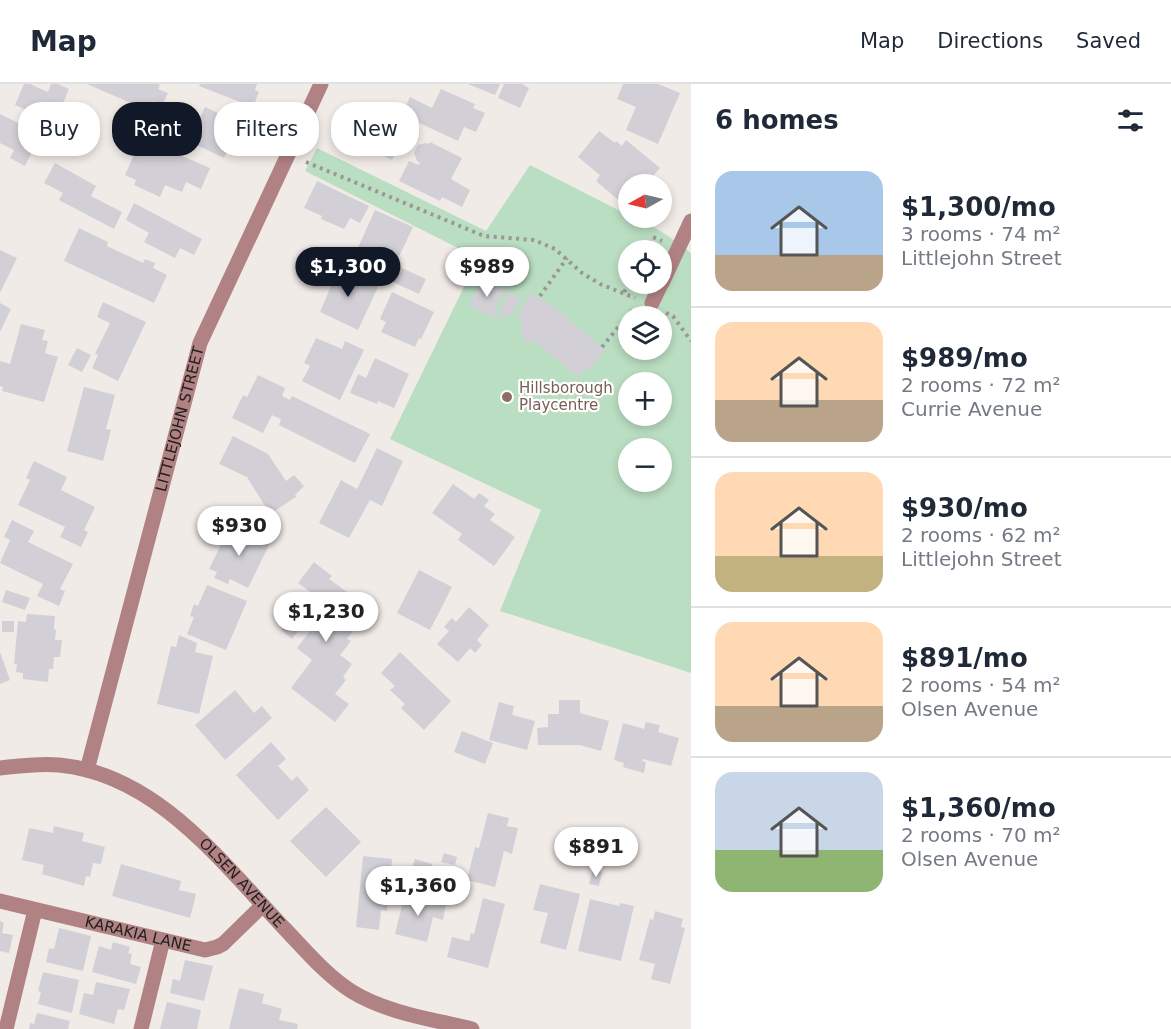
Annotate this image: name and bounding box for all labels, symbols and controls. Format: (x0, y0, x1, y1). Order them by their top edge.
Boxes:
text: Map (30, 25, 97, 58)
text: Map (860, 29, 904, 53)
text: Directions (937, 29, 1043, 53)
text: Saved (1076, 29, 1141, 53)
chip: Buy (18, 102, 100, 156)
chip: Rent (112, 102, 202, 156)
chip: Filters (214, 102, 319, 156)
chip: New (331, 102, 419, 156)
icon: filters (1114, 104, 1147, 137)
text: 6 homes (715, 105, 839, 135)
north arrow (618, 174, 672, 228)
map controls (618, 174, 672, 492)
text: $1,300/mo (901, 192, 1056, 222)
icon: home (763, 195, 835, 267)
text: 3 rooms · 74 m² (901, 222, 1061, 246)
button: locate (618, 240, 672, 294)
text: Littlejohn Street (901, 246, 1062, 270)
pin: $1,300 (299, 247, 397, 298)
pin: $989 (451, 247, 523, 298)
text: $1,300 (309, 254, 387, 278)
text: $989 (459, 254, 515, 278)
button: layers (618, 306, 672, 360)
text: $989/mo (901, 343, 1028, 373)
street label: LITTLEJOHN STREET (152, 344, 208, 494)
icon: home (763, 346, 835, 418)
button: + (618, 372, 672, 426)
text: 2 rooms · 72 m² (901, 373, 1061, 397)
place label: Hillsborough Playcentre (519, 379, 613, 414)
marker: Hillsborough Playcentre (500, 390, 514, 404)
text: Currie Avenue (901, 397, 1042, 421)
button: − (618, 438, 672, 492)
text: $930/mo (901, 493, 1028, 523)
icon: home (763, 496, 835, 568)
pin: $930 (203, 506, 275, 557)
text: $930 (211, 513, 267, 537)
text: 2 rooms · 62 m² (901, 523, 1061, 547)
text: Littlejohn Street (901, 547, 1062, 571)
pin: $1,230 (277, 592, 375, 643)
text: $1,230 (287, 599, 365, 623)
text: $891/mo (901, 643, 1028, 673)
icon: home (763, 646, 835, 718)
text: 2 rooms · 54 m² (901, 673, 1061, 697)
text: Olsen Avenue (901, 697, 1038, 721)
text: $1,360/mo (901, 793, 1056, 823)
icon: home (763, 796, 835, 868)
text: 2 rooms · 70 m² (901, 823, 1061, 847)
pin: $891 (560, 827, 632, 878)
street label: OLSEN AVENUE (195, 834, 288, 931)
text: $891 (568, 834, 624, 858)
text: Olsen Avenue (901, 847, 1038, 871)
pin: $1,360 (369, 866, 467, 917)
text: $1,360 (379, 873, 457, 897)
street label: KARAKIA LANE (83, 913, 193, 955)

